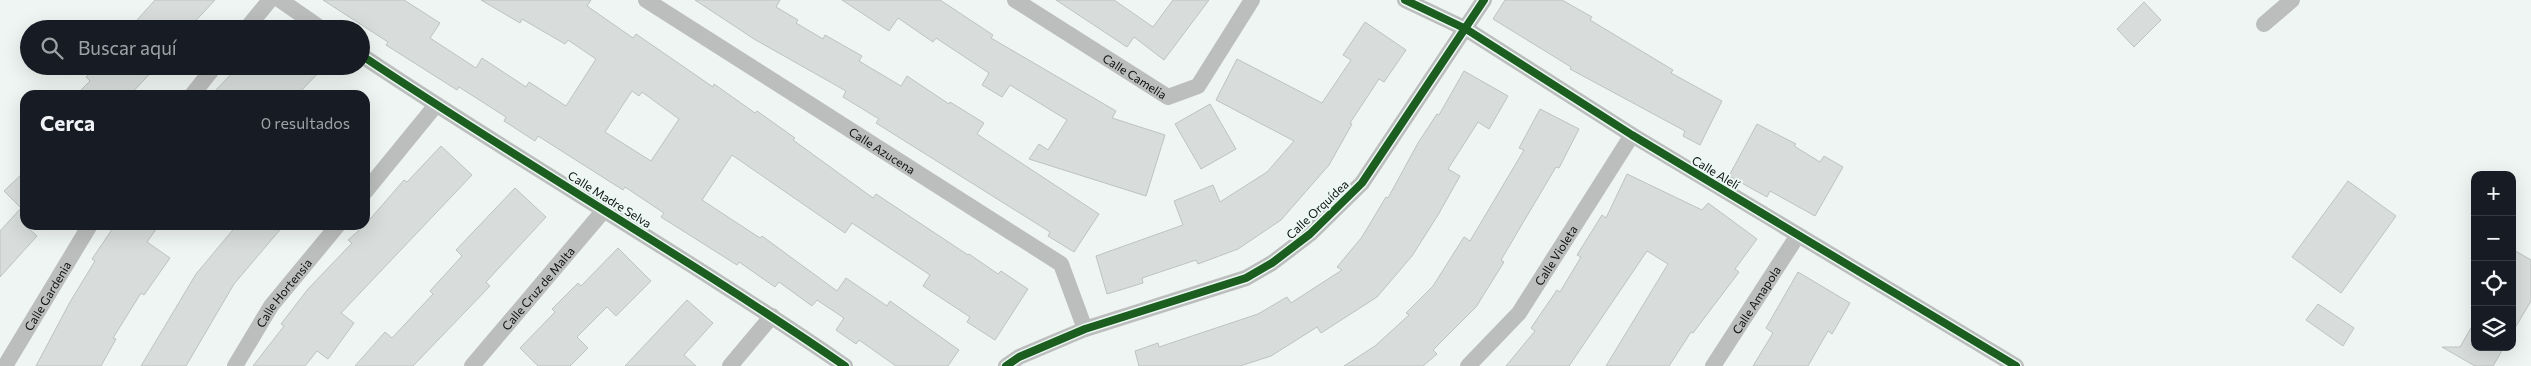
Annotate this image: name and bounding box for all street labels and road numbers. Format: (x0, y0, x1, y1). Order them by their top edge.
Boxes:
street label: Calle Camelia (1100, 51, 1170, 102)
street label: Calle Azucena (847, 124, 918, 177)
street label: Calle Alelí (1690, 152, 1743, 192)
street label: Calle Madre Selva (566, 168, 654, 230)
street label: Calle Orquídea (1283, 177, 1351, 241)
street label: Calle Violeta (1531, 223, 1580, 288)
street label: Calle Cruz de Malta (499, 244, 577, 333)
street label: Calle Hortensia (253, 256, 314, 330)
street label: Calle Gardenia (21, 259, 74, 333)
street label: Calle Amapola (1729, 263, 1783, 336)

